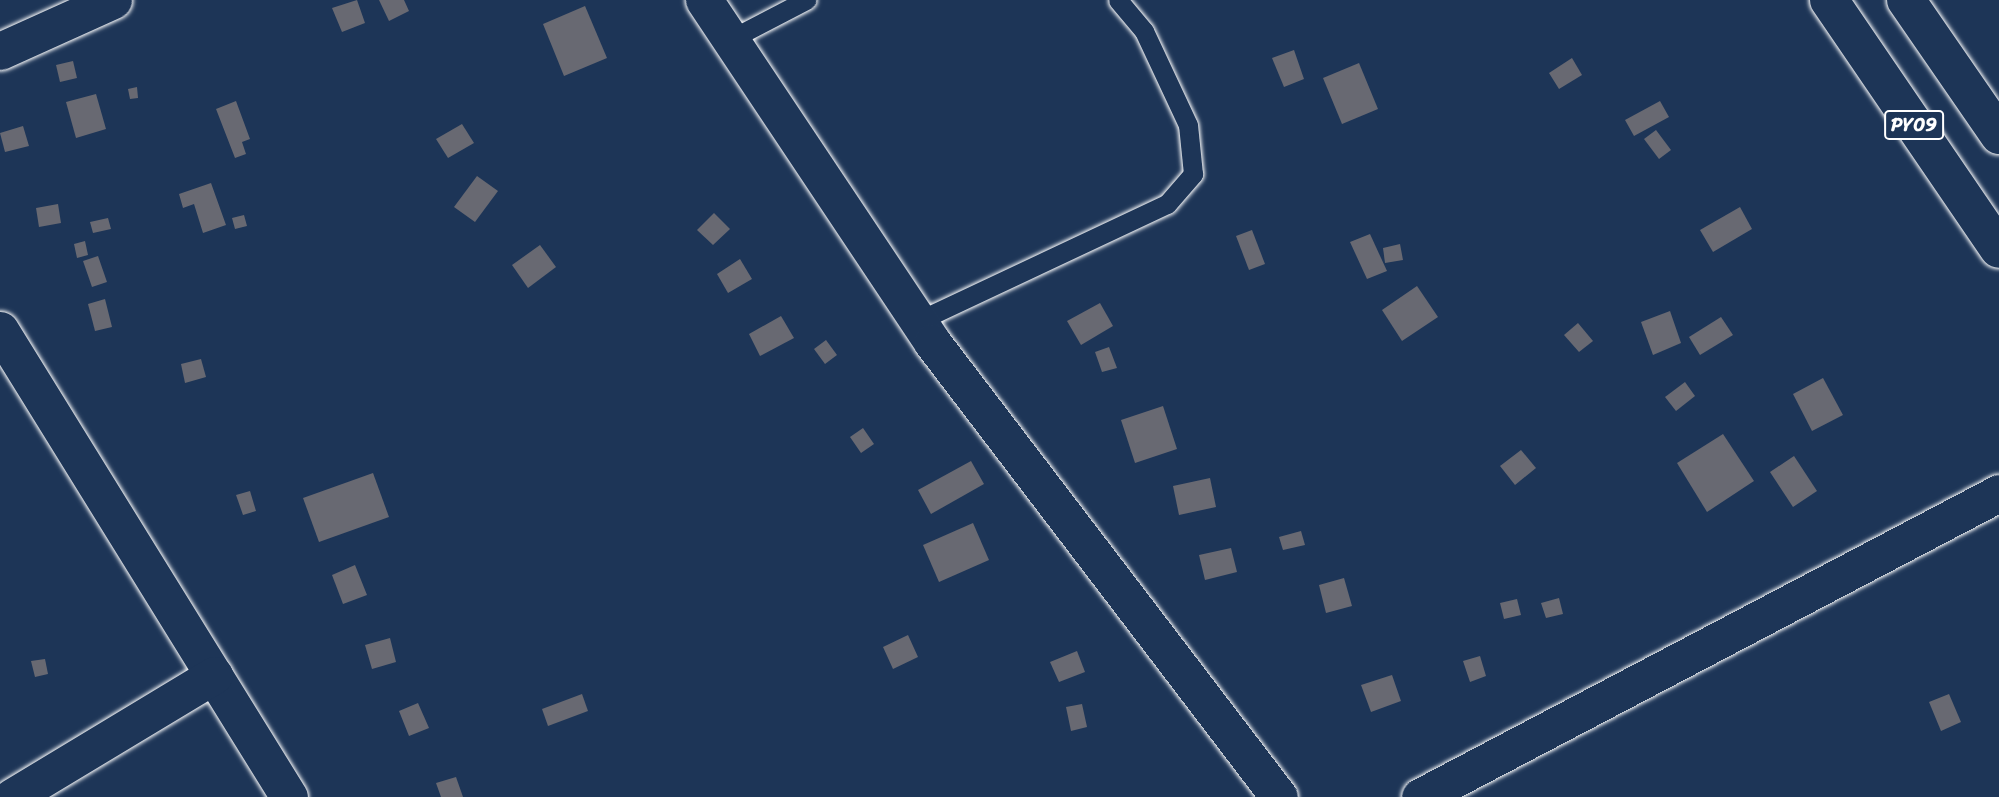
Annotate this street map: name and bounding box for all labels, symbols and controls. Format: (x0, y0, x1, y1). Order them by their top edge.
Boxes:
road number: PY09 (1882, 110, 1946, 140)

